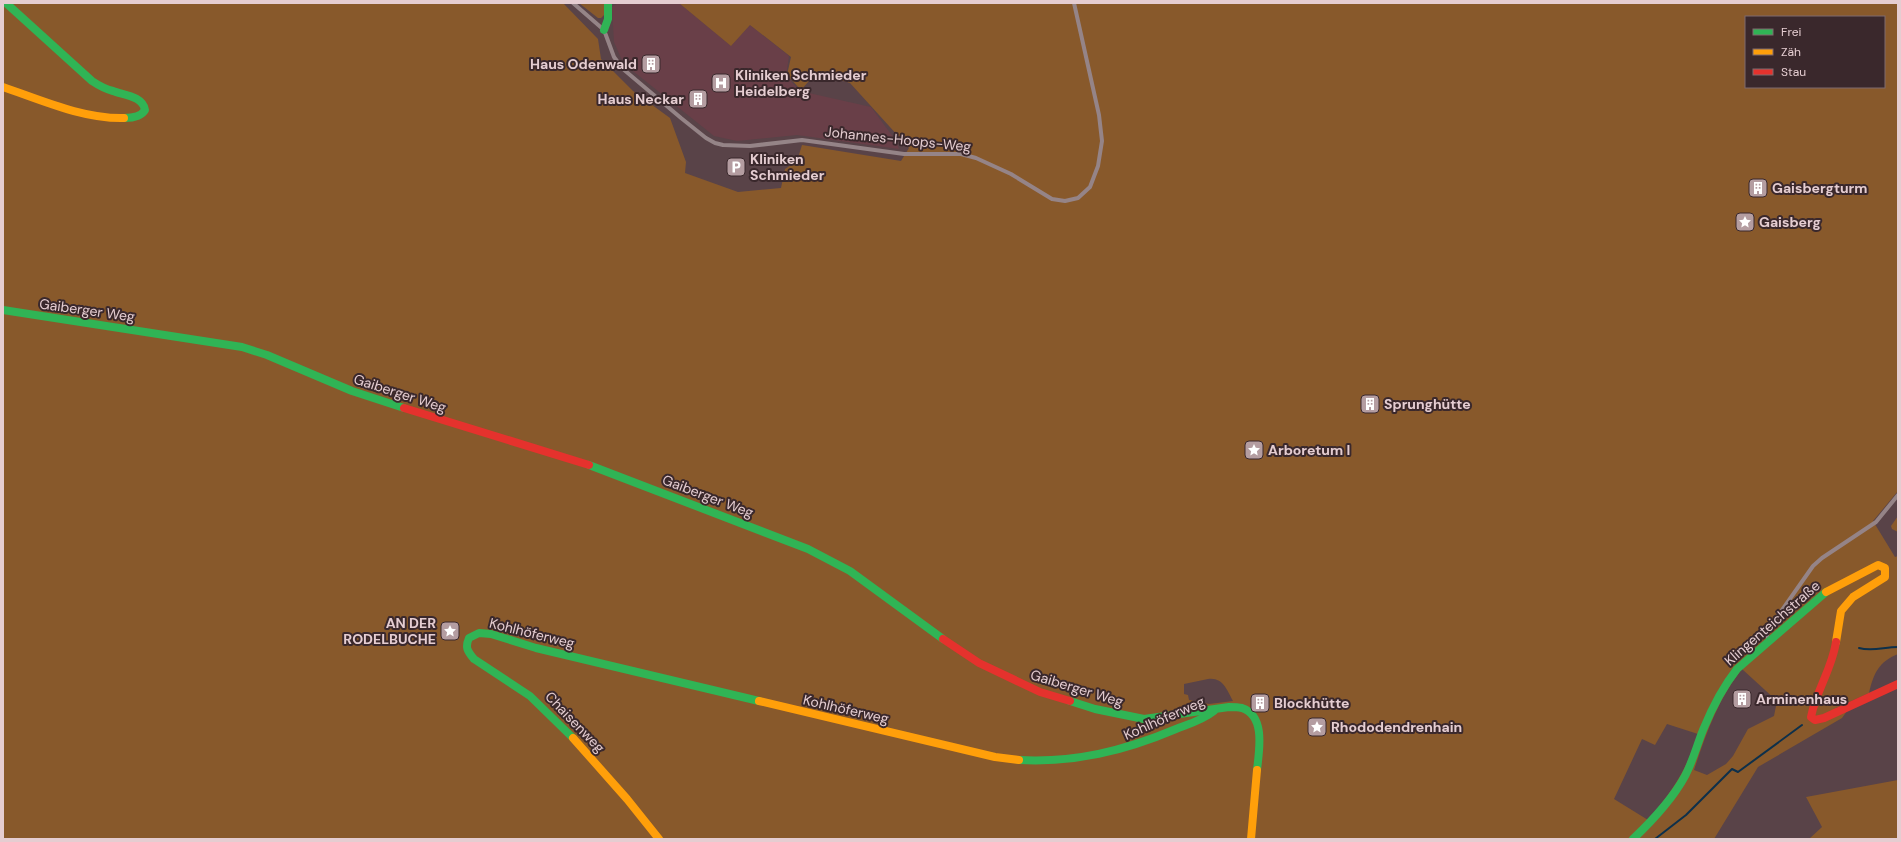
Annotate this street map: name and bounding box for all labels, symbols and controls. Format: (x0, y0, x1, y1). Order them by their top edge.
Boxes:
legend (1745, 16, 1885, 88)
text: Frei (1781, 24, 1801, 40)
text: Zäh (1781, 44, 1801, 60)
building icon: Haus Odenwald (640, 53, 662, 75)
place label: Haus Odenwald (530, 55, 637, 73)
text: Stau (1781, 64, 1806, 80)
place label: Kliniken Schmieder Heidelberg (735, 66, 867, 100)
hospital icon: Kliniken Schmieder Heidelberg (710, 72, 732, 94)
building icon: Haus Neckar (687, 88, 709, 110)
place label: Haus Neckar (598, 90, 684, 108)
street label: Johannes-Hoops-Weg (824, 122, 972, 156)
place label: Kliniken Schmieder (750, 150, 825, 184)
parking icon: Kliniken Schmieder (725, 156, 747, 178)
building icon: Gaisbergturm (1747, 177, 1769, 199)
place label: Gaisbergturm (1772, 179, 1867, 197)
place icon: Gaisberg (1734, 211, 1756, 233)
place label: Gaisberg (1759, 213, 1821, 231)
street label: Gaiberger Weg (38, 294, 136, 326)
street label: Gaiberger Weg (351, 370, 449, 416)
building icon: Sprunghütte (1359, 393, 1381, 415)
place label: Sprunghütte (1384, 395, 1471, 413)
place icon: Arboretum I (1243, 439, 1265, 461)
place label: Arboretum I (1268, 441, 1350, 459)
street label: Gaiberger Weg (660, 470, 756, 522)
street label: Klingenteichstraße (1720, 577, 1824, 669)
place label: AN DER RODELBUCHE (343, 614, 436, 648)
street label: Kohlhöferweg (487, 614, 577, 652)
place icon: AN DER RODELBUCHE (439, 620, 461, 642)
street label: Gaiberger Weg (1028, 665, 1126, 711)
street label: Chaisenweg (541, 688, 609, 757)
building icon: Arminenhaus (1731, 688, 1753, 710)
street label: Kohlhöferweg (801, 690, 891, 728)
place label: Arminenhaus (1756, 690, 1847, 708)
street label: Kohlhöferweg (1120, 692, 1208, 744)
building icon: Blockhütte (1249, 692, 1271, 714)
place label: Blockhütte (1274, 694, 1349, 712)
place icon: Rhododendrenhain (1306, 716, 1328, 738)
place label: Rhododendrenhain (1331, 718, 1462, 736)

